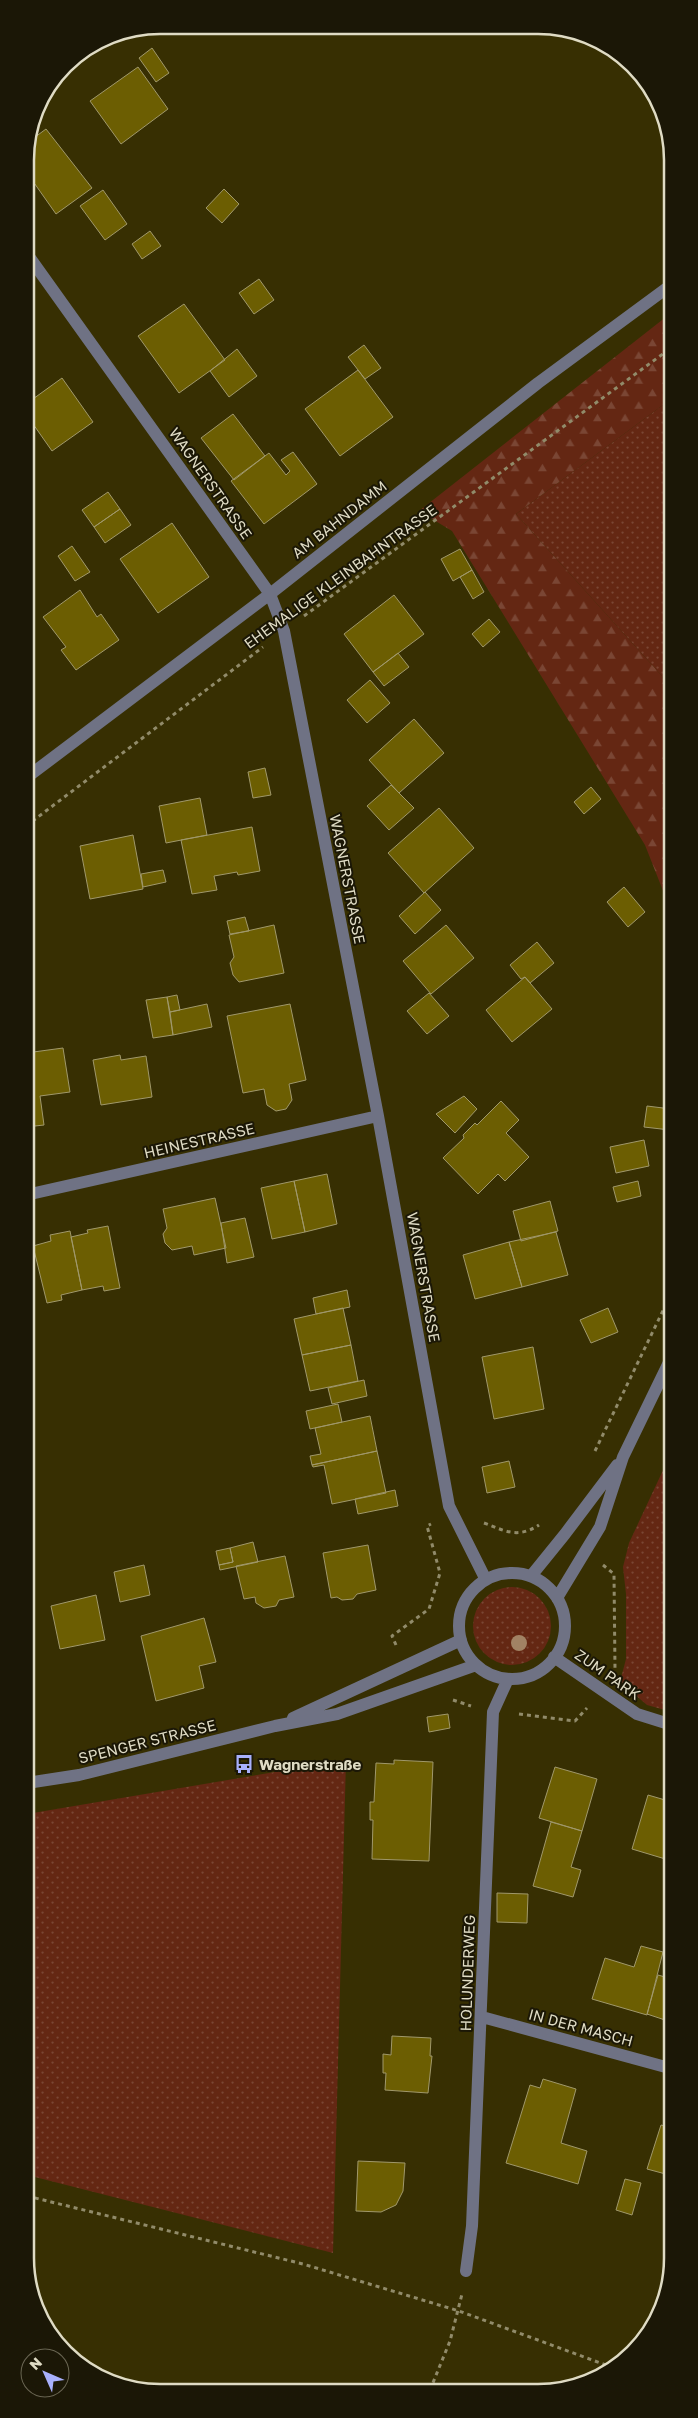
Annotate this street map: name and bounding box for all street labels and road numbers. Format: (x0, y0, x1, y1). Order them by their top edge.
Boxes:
street label: WAGNERSTRASSE (166, 424, 256, 542)
street label: AM BAHNDAMM (288, 476, 390, 562)
street label: EHEMALIGE KLEINBAHNTRASSE (240, 500, 440, 652)
street label: WAGNERSTRASSE (327, 813, 369, 945)
street label: HEINESTRASSE (142, 1119, 256, 1161)
street label: WAGNERSTRASSE (404, 1211, 444, 1343)
street label: ZUM PARK (572, 1645, 644, 1703)
street label: SPENGER STRASSE (76, 1715, 218, 1767)
street label: HOLUNDERWEG (456, 1914, 478, 2032)
street label: IN DER MASCH (527, 2004, 635, 2050)

